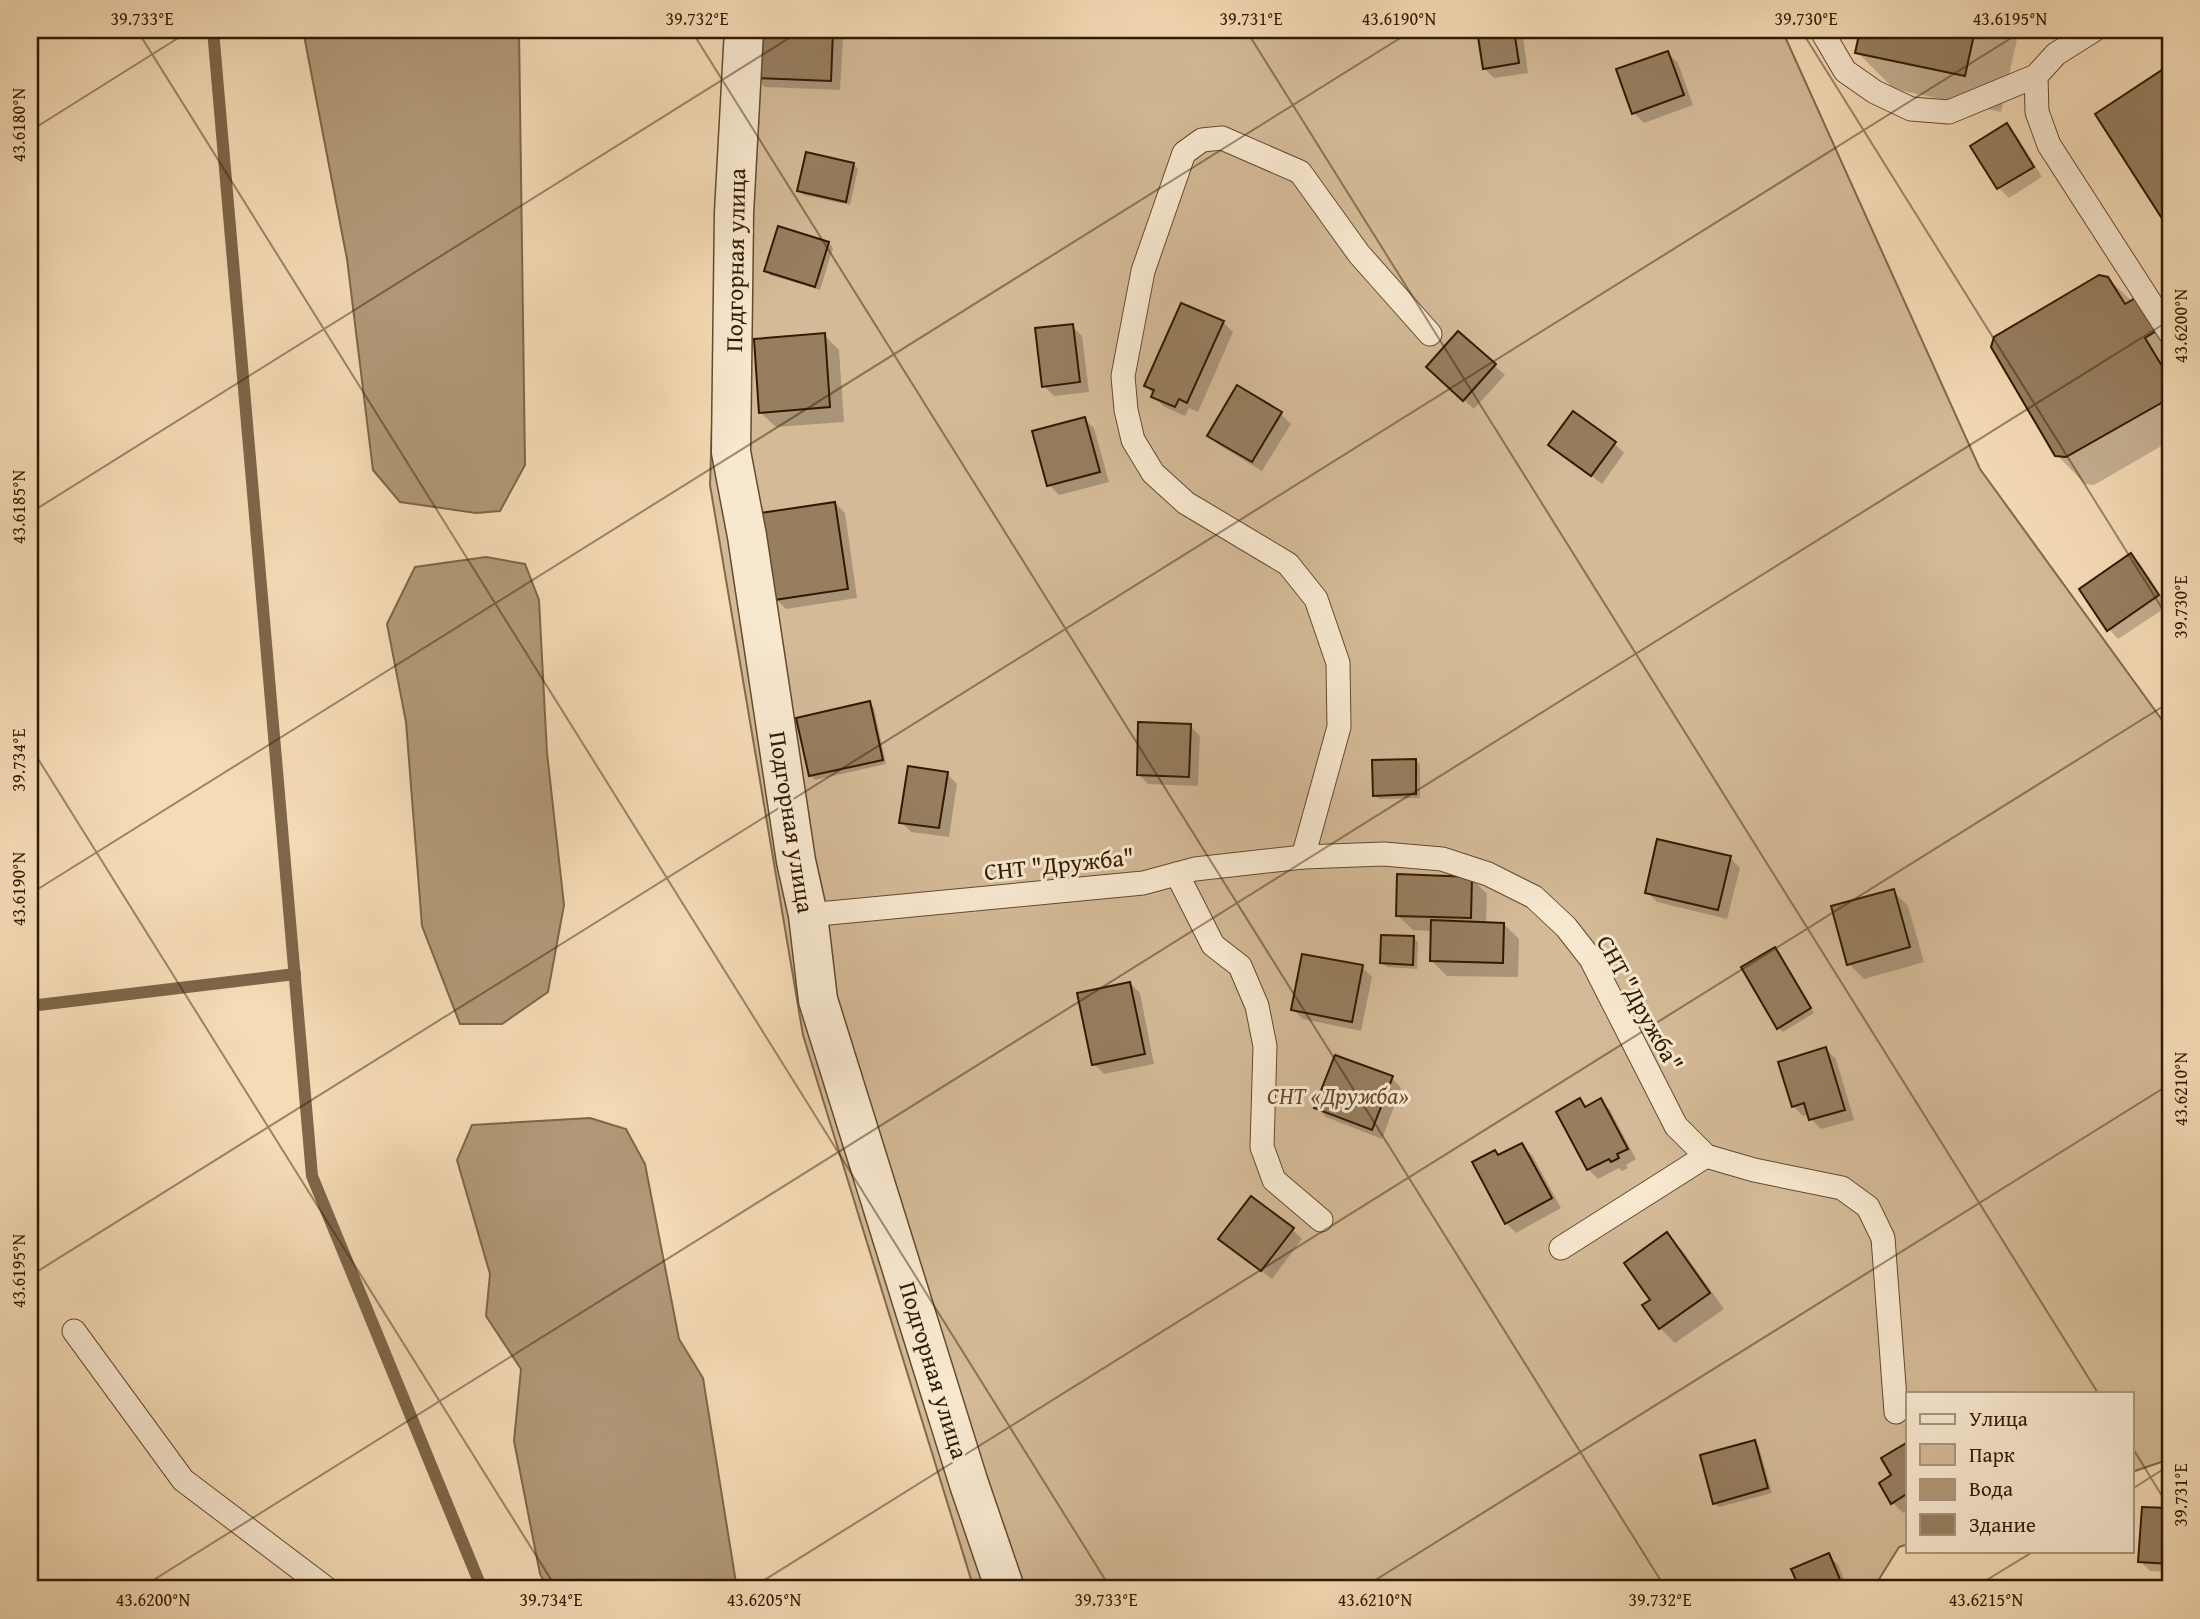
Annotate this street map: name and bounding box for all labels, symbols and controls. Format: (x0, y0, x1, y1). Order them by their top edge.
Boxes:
text: 39.733°E (110, 5, 174, 32)
text: 39.732°E (665, 5, 729, 32)
text: 39.731°E (1219, 5, 1283, 32)
text: 43.6190°N (1362, 5, 1437, 32)
text: 39.730°E (1774, 5, 1838, 32)
text: 43.6195°N (1973, 5, 2048, 32)
text: 43.6180°N (5, 87, 32, 162)
street label: Подгорная улица (716, 167, 754, 352)
text: 43.6200°N (2167, 288, 2194, 363)
text: 43.6185°N (5, 469, 32, 544)
text: 39.730°E (2167, 575, 2194, 639)
text: 39.734°E (5, 728, 32, 792)
street label: Подгорная улица (760, 729, 824, 916)
street label: СНТ "Дружба" (982, 839, 1136, 889)
text: 43.6190°N (5, 851, 32, 926)
street label: СНТ "Дружба" (1588, 929, 1692, 1077)
text: 43.6210°N (2167, 1051, 2194, 1126)
park label: СНТ «Дружба» (1267, 1078, 1409, 1113)
text: 43.6195°N (5, 1233, 32, 1308)
street label: Подгорная улица (890, 1277, 978, 1463)
legend (1906, 1392, 2134, 1552)
text: Улица (1969, 1403, 2028, 1434)
text: Парк (1969, 1439, 2015, 1470)
text: 39.731°E (2167, 1463, 2194, 1527)
text: Вода (1969, 1473, 2013, 1504)
text: Здание (1969, 1509, 2036, 1540)
text: 43.6200°N (116, 1586, 191, 1613)
text: 39.734°E (519, 1586, 583, 1613)
text: 43.6205°N (727, 1586, 802, 1613)
text: 39.733°E (1074, 1586, 1138, 1613)
text: 43.6210°N (1338, 1586, 1413, 1613)
text: 39.732°E (1628, 1586, 1692, 1613)
text: 43.6215°N (1949, 1586, 2024, 1613)

